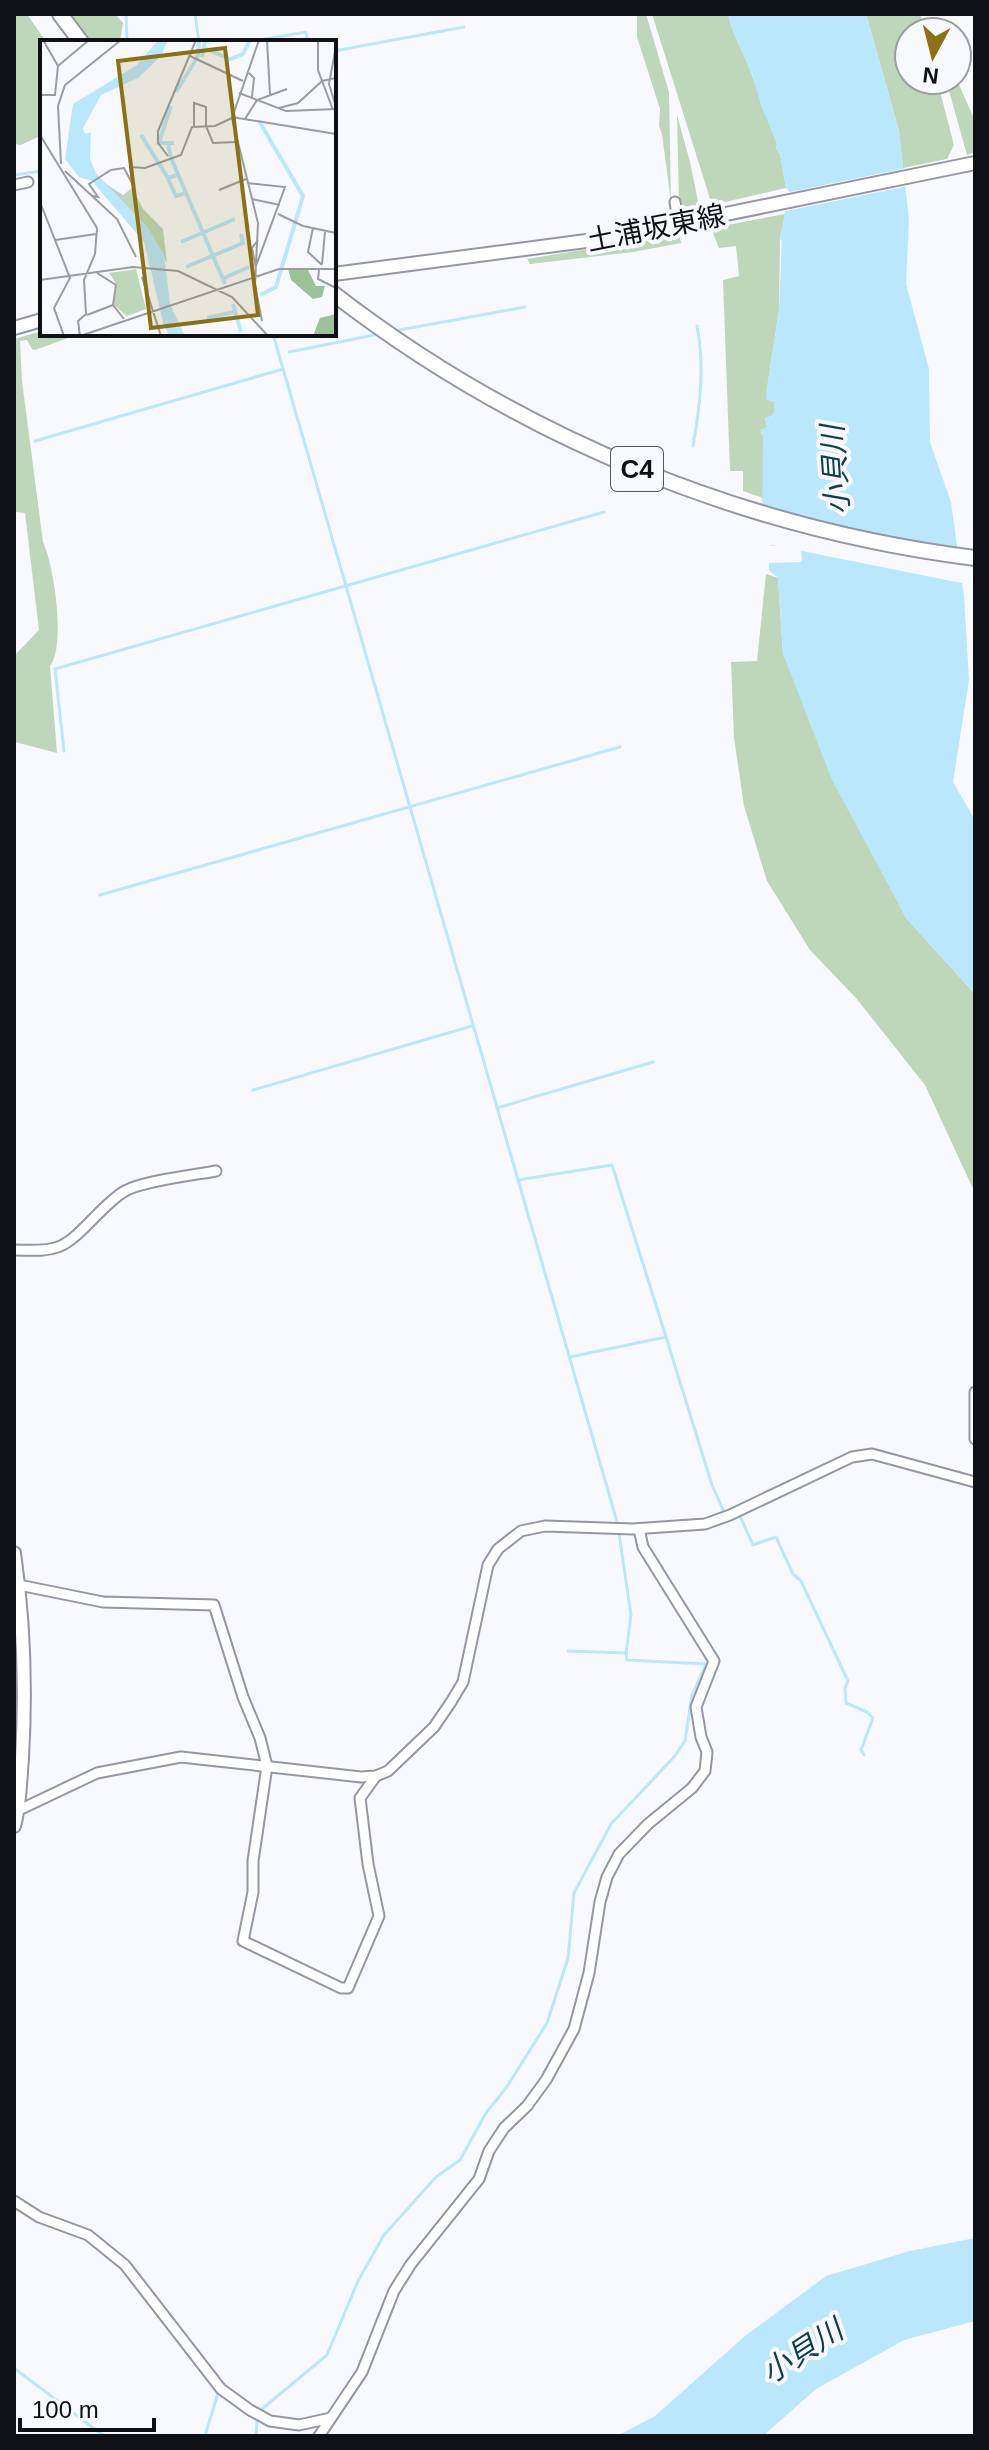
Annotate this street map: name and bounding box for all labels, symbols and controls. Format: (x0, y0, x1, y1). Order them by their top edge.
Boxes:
north arrow (893, 16, 973, 96)
inset map (40, 40, 336, 336)
text: N (921, 62, 940, 89)
street label: 土浦坂東線 (584, 199, 728, 257)
water label: 小貝川 (815, 421, 855, 516)
road number: C4 (611, 447, 663, 491)
water label: 小貝川 (755, 2311, 851, 2389)
scale bar (20, 2382, 154, 2432)
text: 100 m (32, 2396, 99, 2423)

